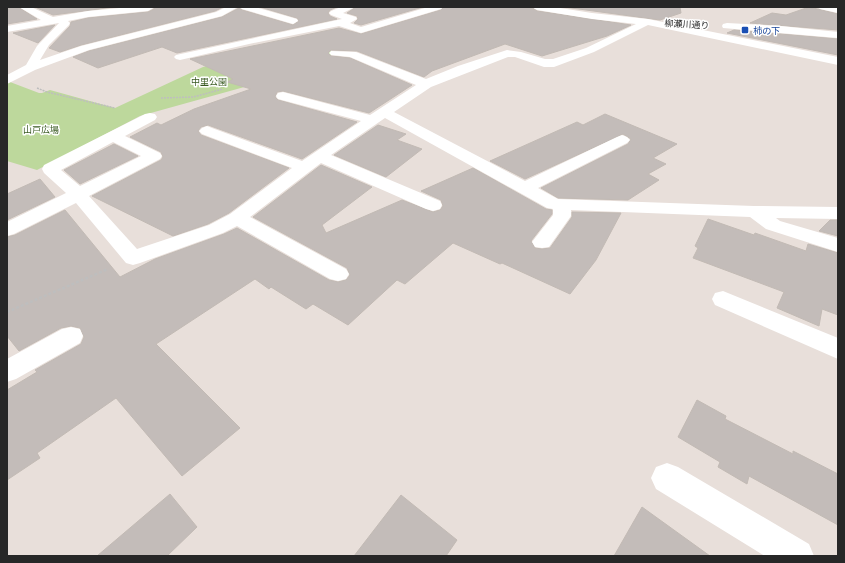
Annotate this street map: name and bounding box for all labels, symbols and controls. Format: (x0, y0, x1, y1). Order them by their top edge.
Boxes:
street label: 柳瀬川通り (664, 17, 710, 31)
marker: 柿の下 (740, 25, 750, 35)
place label: 柿の下 (753, 25, 780, 36)
park label: 中里公園 (191, 76, 227, 87)
park label: 山戸広場 (23, 124, 59, 135)

